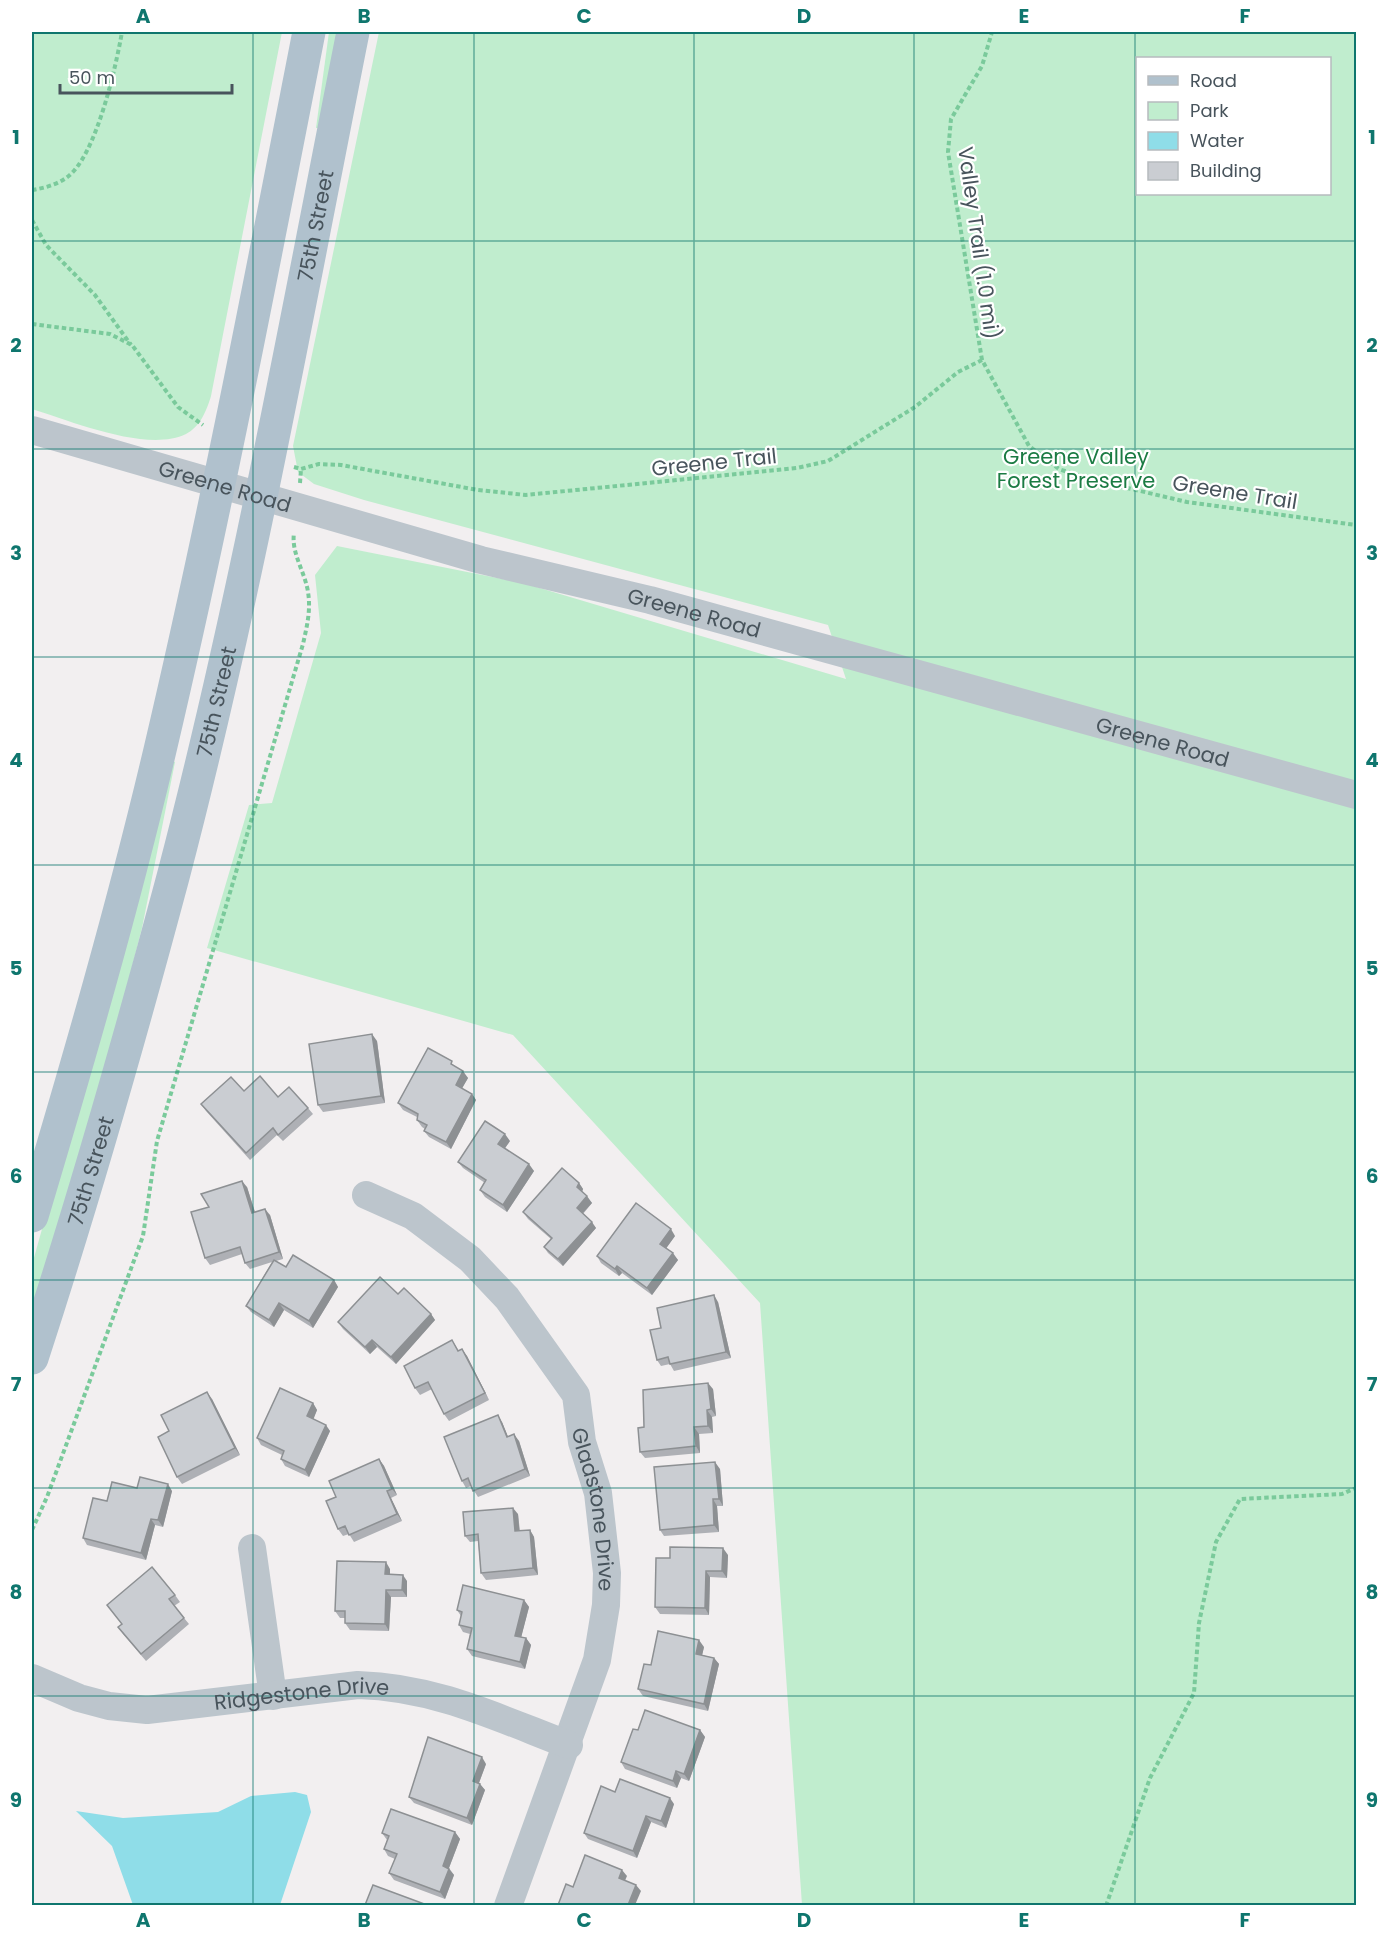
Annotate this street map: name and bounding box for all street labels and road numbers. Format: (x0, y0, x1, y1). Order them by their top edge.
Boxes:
street label: Valley Trail (1.0 mi) (951, 145, 1007, 341)
street label: 75th Street (290, 167, 340, 284)
street label: Greene Trail (650, 441, 778, 483)
street label: Greene Road (155, 453, 295, 519)
street label: Greene Trail (1171, 468, 1299, 516)
street label: Greene Road (625, 581, 764, 644)
street label: 75th Street (189, 643, 243, 760)
street label: Greene Road (1093, 709, 1233, 774)
street label: 75th Street (60, 1113, 120, 1229)
street label: Gladstone Drive (566, 1426, 622, 1592)
street label: Ridgestone Drive (212, 1670, 391, 1716)

